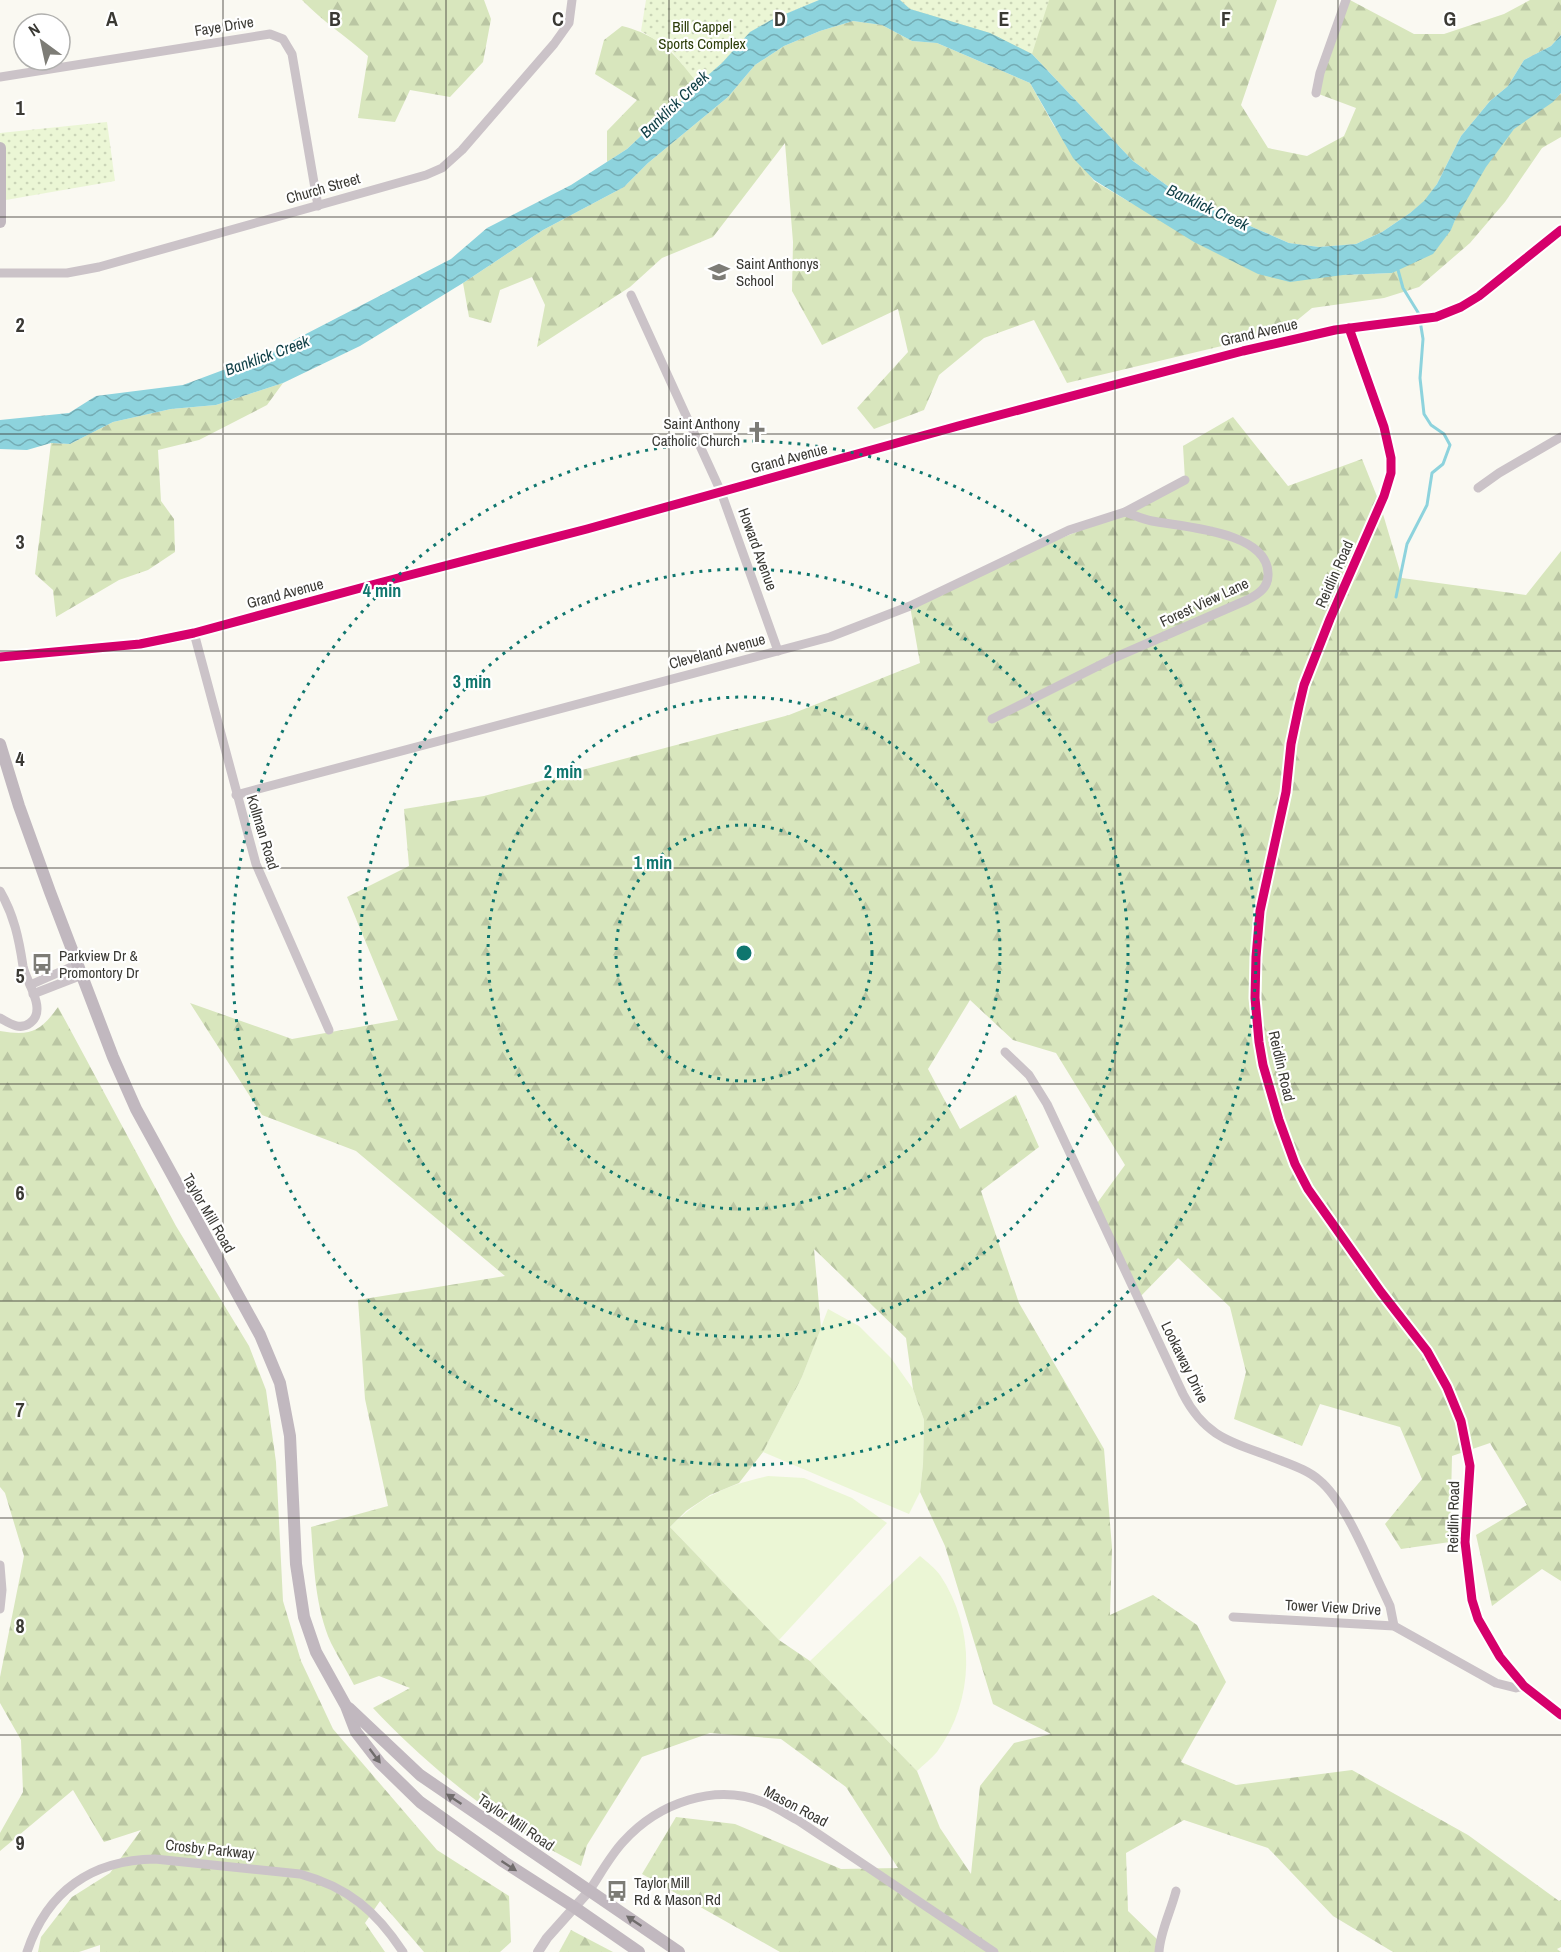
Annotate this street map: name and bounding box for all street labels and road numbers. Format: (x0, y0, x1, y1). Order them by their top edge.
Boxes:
street label: Faye Drive (193, 11, 255, 41)
street label: Church Street (284, 167, 363, 209)
street label: Grand Avenue (1218, 313, 1300, 351)
street label: Grand Avenue (748, 438, 830, 478)
street label: Howard Avenue (733, 505, 783, 593)
street label: Reidlin Road (1310, 537, 1358, 611)
street label: Forest View Lane (1156, 572, 1252, 632)
street label: Grand Avenue (244, 573, 326, 613)
street label: Cleveland Avenue (666, 628, 768, 674)
street label: Kollman Road (242, 792, 284, 872)
street label: Reidlin Road (1264, 1029, 1300, 1103)
street label: Taylor Mill Road (178, 1169, 240, 1257)
street label: Lookaway Drive (1156, 1318, 1214, 1406)
street label: Reidlin Road (1442, 1481, 1464, 1553)
street label: Tower View Drive (1284, 1594, 1382, 1620)
street label: Mason Road (760, 1780, 832, 1832)
street label: Taylor Mill Road (473, 1789, 559, 1855)
street label: Crosby Parkway (164, 1834, 256, 1864)

